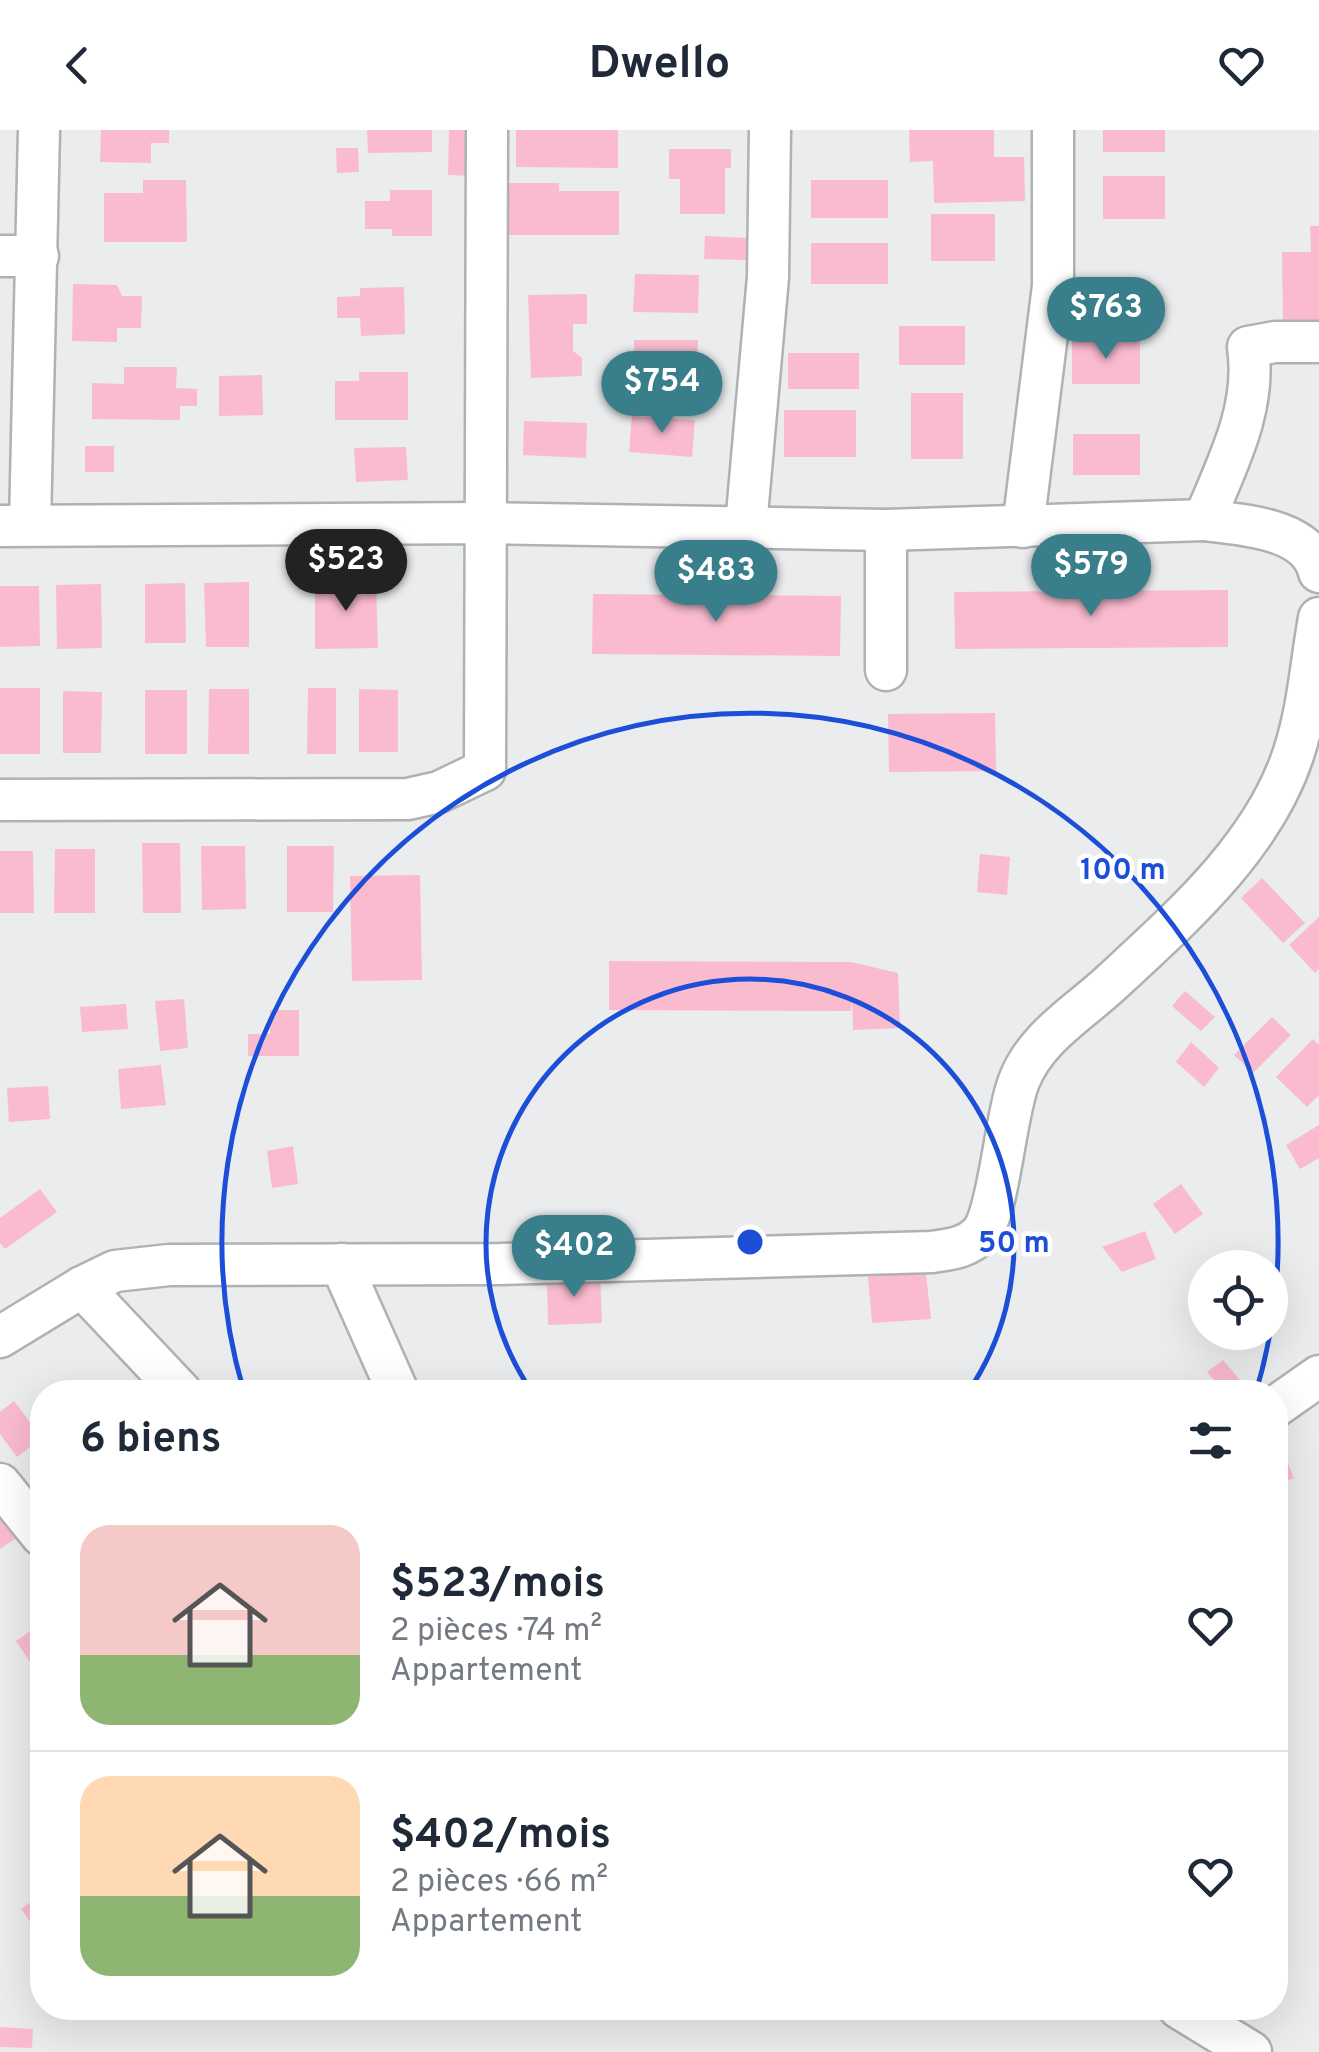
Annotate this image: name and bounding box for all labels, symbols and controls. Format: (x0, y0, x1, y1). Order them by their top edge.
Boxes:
text: Dwello (589, 37, 730, 94)
icon: back (50, 38, 105, 93)
icon: heart (1214, 38, 1269, 93)
pin: $763 (1047, 277, 1165, 362)
text: $763 (1069, 289, 1143, 329)
pin: $754 (603, 351, 721, 436)
text: $754 (623, 363, 701, 403)
pin: $523 (287, 529, 405, 614)
pin: $579 (1032, 534, 1150, 619)
pin: $483 (657, 540, 775, 625)
text: $523 (307, 541, 385, 581)
text: $579 (1053, 546, 1129, 586)
text: $483 (676, 552, 756, 592)
text: 100 m (1080, 853, 1166, 890)
pin: $402 (515, 1215, 633, 1300)
centre of rings (732, 1224, 768, 1260)
text: 50 m (978, 1226, 1050, 1263)
text: $402 (534, 1227, 614, 1267)
map controls (1188, 1250, 1288, 1350)
button: locate (1188, 1250, 1288, 1350)
icon: filters (1183, 1413, 1238, 1468)
text: 6 biens (80, 1414, 222, 1467)
text: $523/mois (390, 1559, 605, 1612)
icon: home (160, 1565, 280, 1685)
icon: heart (1183, 1598, 1238, 1653)
text: 2 pièces · 74 m² (390, 1612, 602, 1652)
text: Appartement (390, 1652, 582, 1692)
text: $402/mois (390, 1810, 611, 1863)
icon: home (160, 1816, 280, 1936)
icon: heart (1183, 1849, 1238, 1904)
text: 2 pièces · 66 m² (390, 1863, 608, 1903)
text: Appartement (390, 1903, 582, 1943)

